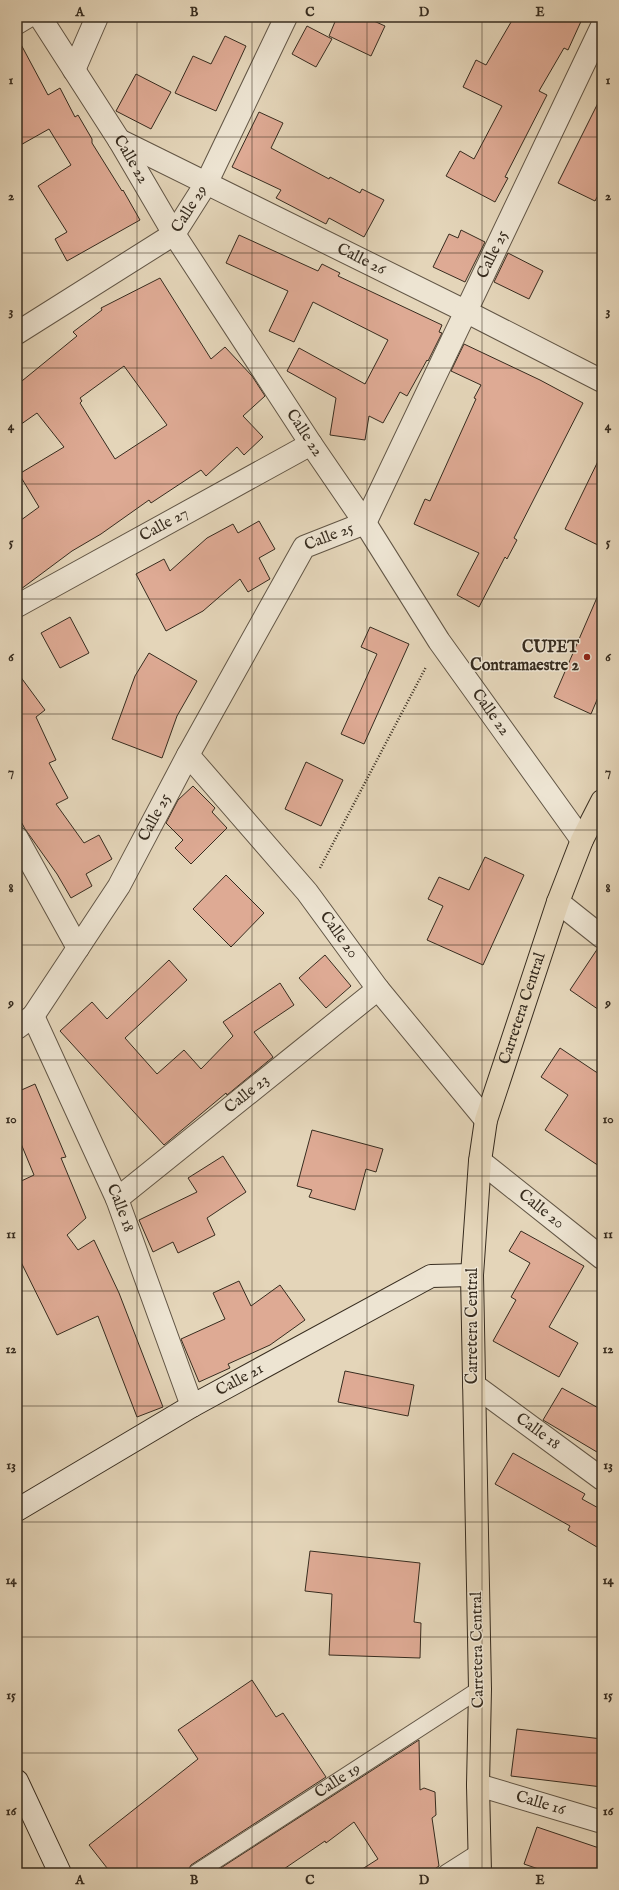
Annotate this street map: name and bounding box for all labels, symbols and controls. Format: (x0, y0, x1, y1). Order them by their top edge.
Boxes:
text: A (75, 4, 86, 21)
text: B (190, 4, 199, 21)
text: C (305, 4, 315, 21)
text: D (419, 4, 430, 21)
text: E (535, 4, 545, 21)
text: 1 (9, 72, 14, 89)
text: 1 (606, 72, 611, 89)
street label: Calle 22 (109, 132, 153, 188)
street label: Calle 29 (167, 182, 212, 237)
text: 2 (8, 188, 14, 205)
text: 2 (605, 188, 611, 205)
street label: Calle 25 (473, 227, 513, 282)
street label: Calle 26 (333, 239, 389, 280)
text: 3 (9, 303, 14, 320)
text: 3 (606, 303, 611, 320)
street label: Calle 22 (281, 406, 327, 461)
text: 4 (8, 418, 15, 435)
text: 4 (605, 418, 612, 435)
street label: Calle 27 (136, 503, 192, 546)
street label: Calle 25 (302, 518, 357, 556)
text: 5 (9, 534, 14, 551)
text: 5 (606, 534, 611, 551)
place label: CUPET Contramaestre 2 (470, 638, 579, 676)
text: 6 (8, 649, 14, 666)
text: 6 (605, 649, 611, 666)
marker: CUPET Contramaestre 2 (582, 652, 592, 662)
street label: Calle 22 (467, 685, 514, 740)
text: 7 (8, 764, 14, 781)
text: 7 (605, 764, 611, 781)
street label: Calle 25 (134, 790, 176, 845)
text: 8 (8, 880, 14, 897)
text: 8 (605, 880, 611, 897)
street label: Calle 20 (315, 908, 363, 963)
street label: Carretera Central (495, 950, 551, 1067)
text: 9 (7, 995, 14, 1012)
text: 9 (604, 995, 611, 1012)
street label: Calle 23 (221, 1070, 273, 1118)
text: 10 (5, 1111, 17, 1128)
text: 10 (602, 1111, 614, 1128)
street label: Calle 18 (101, 1181, 138, 1235)
street label: Calle 20 (514, 1185, 568, 1234)
text: 11 (6, 1226, 16, 1243)
text: 11 (603, 1226, 613, 1243)
street label: Carretera Central (463, 1267, 483, 1384)
text: 12 (6, 1341, 16, 1358)
text: 12 (603, 1341, 613, 1358)
street label: Calle 21 (212, 1359, 267, 1401)
street label: Calle 18 (512, 1409, 564, 1455)
text: 13 (6, 1457, 16, 1474)
text: 13 (603, 1457, 613, 1474)
text: 14 (5, 1572, 17, 1589)
text: 14 (602, 1572, 614, 1589)
street label: Carretera Central (467, 1591, 489, 1708)
text: 15 (6, 1687, 16, 1704)
text: 15 (603, 1687, 613, 1704)
street label: Calle 19 (311, 1759, 365, 1803)
street label: Calle 16 (513, 1787, 568, 1820)
text: 16 (6, 1803, 17, 1820)
text: 16 (603, 1803, 614, 1820)
text: A (75, 1872, 86, 1889)
text: B (190, 1872, 199, 1889)
text: C (305, 1872, 315, 1889)
text: D (419, 1872, 430, 1889)
text: E (535, 1872, 545, 1889)

